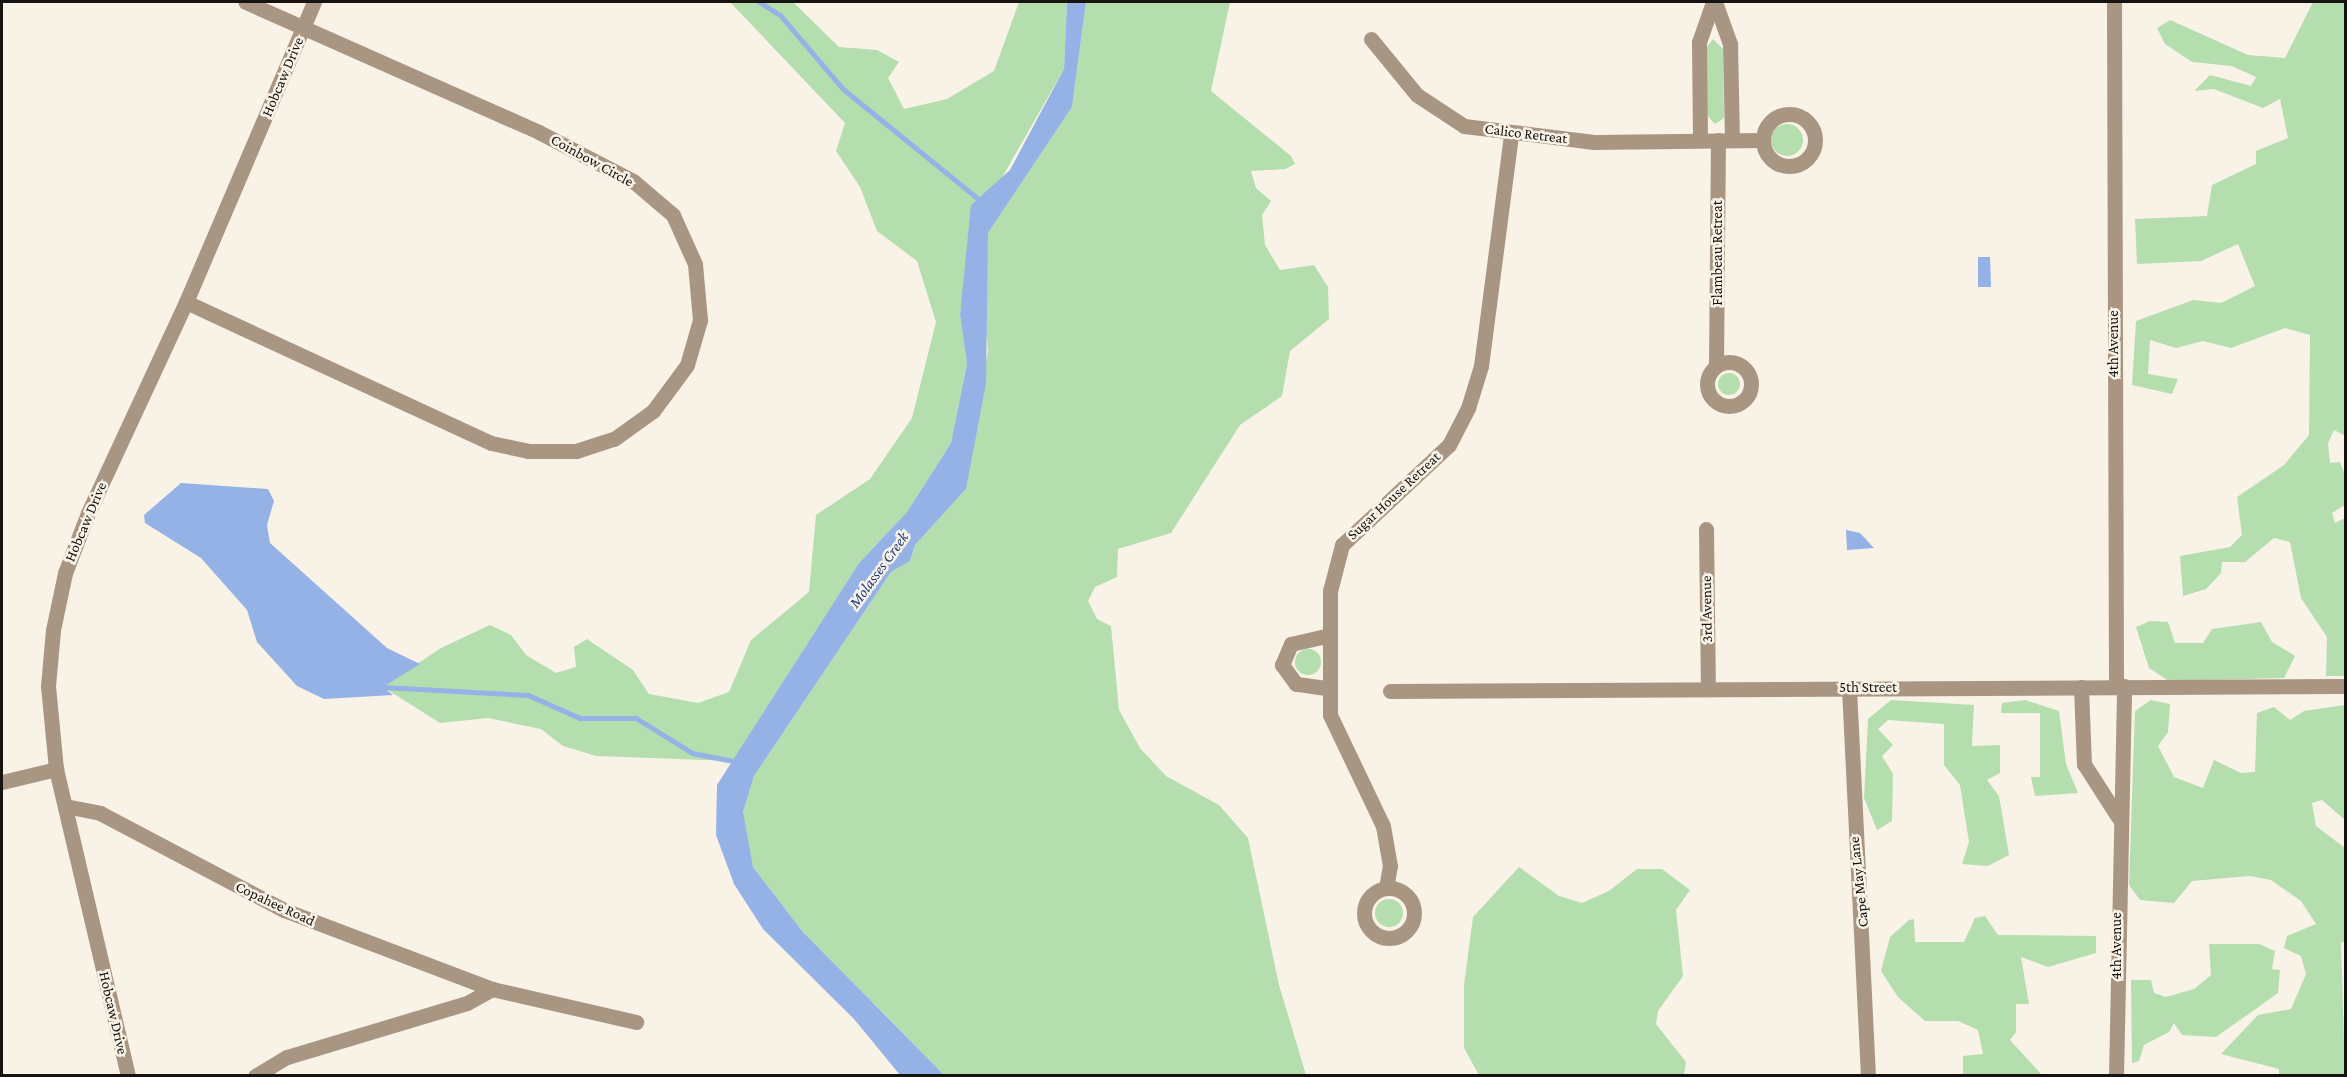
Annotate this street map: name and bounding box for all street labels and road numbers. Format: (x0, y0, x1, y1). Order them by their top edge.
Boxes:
street label: Hobcaw Drive (258, 35, 308, 119)
street label: Calico Retreat (1484, 120, 1568, 148)
street label: Coinbow Circle (548, 131, 636, 191)
street label: Flambeau Retreat (1709, 200, 1727, 306)
street label: 4th Avenue (2105, 310, 2123, 378)
street label: Sugar House Retreat (1344, 448, 1444, 544)
street label: Hobcaw Drive (61, 480, 111, 564)
street label: 3rd Avenue (1697, 575, 1717, 643)
street label: 5th Street (1839, 679, 1897, 697)
street label: Cape May Lane (1845, 836, 1873, 928)
street label: Copahee Road (232, 878, 318, 930)
street label: 4th Avenue (2108, 912, 2126, 980)
street label: Hobcaw Drive (95, 970, 131, 1056)

